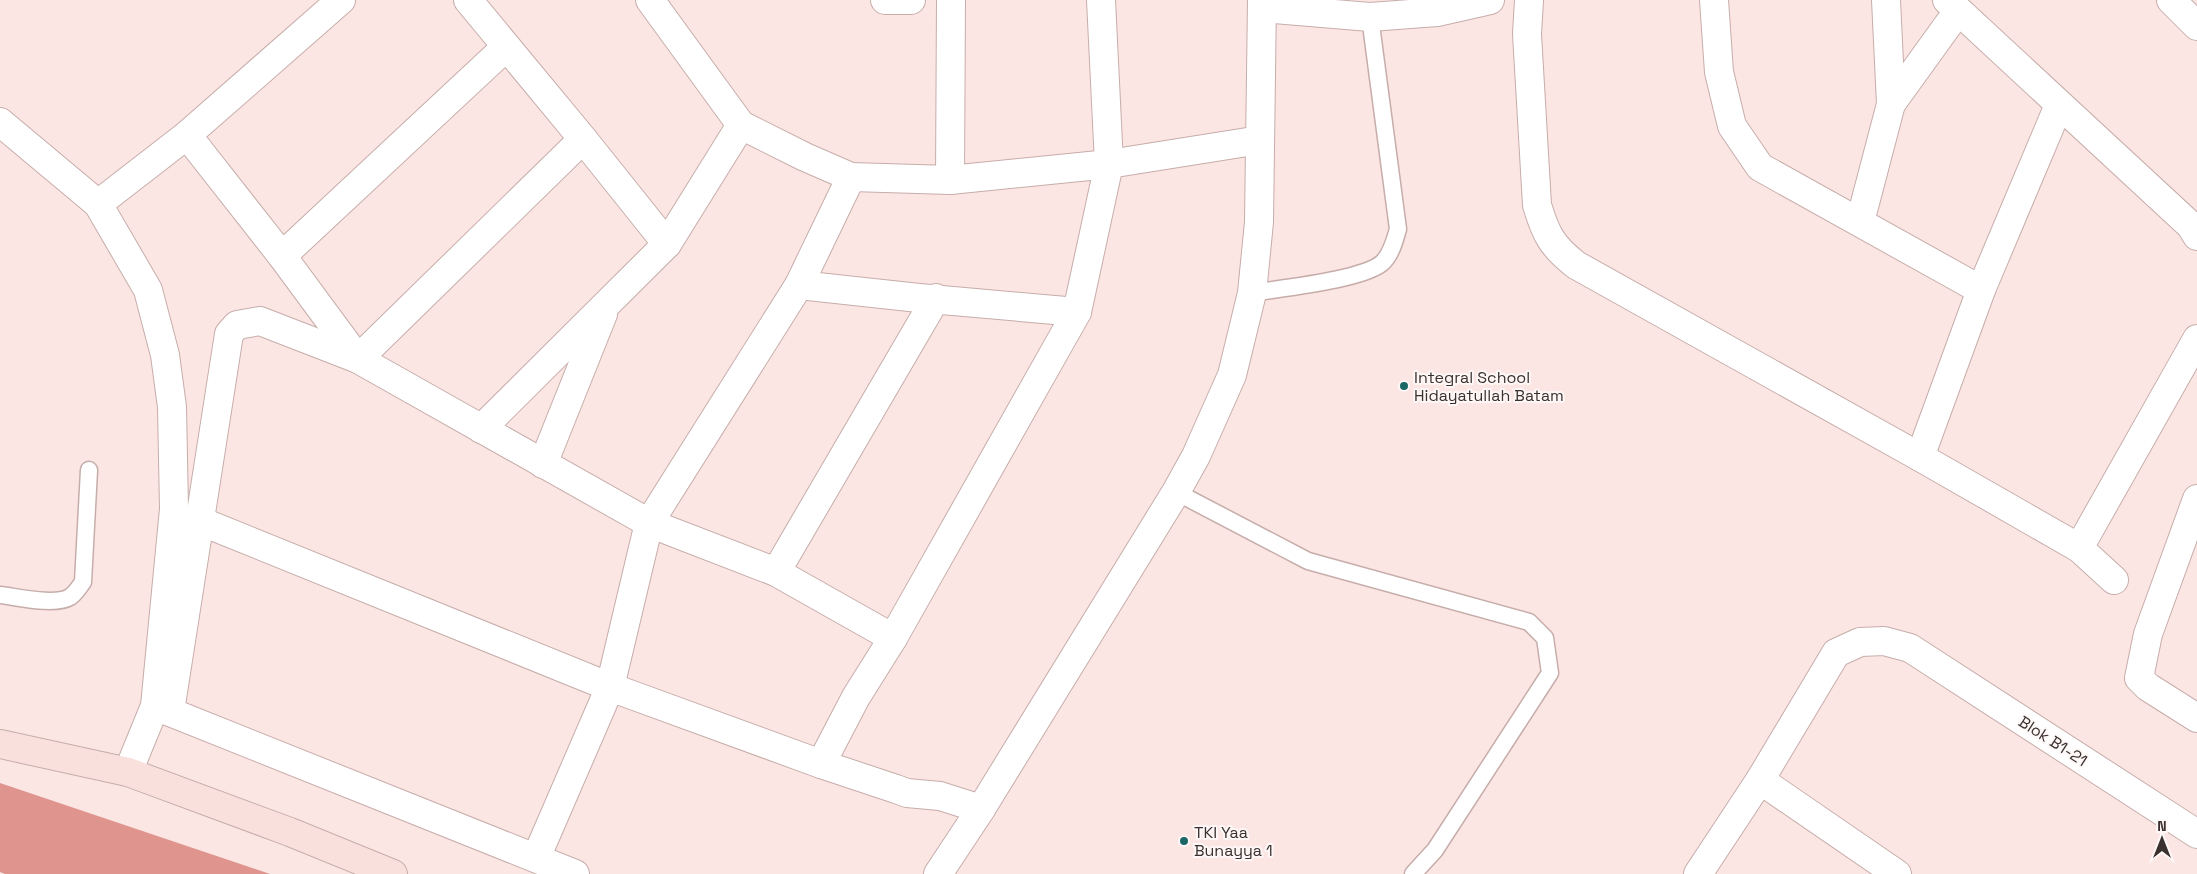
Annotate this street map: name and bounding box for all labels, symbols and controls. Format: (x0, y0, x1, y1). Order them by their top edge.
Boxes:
place label: Integral School Hidayatullah Batam (1414, 367, 1564, 406)
marker: Integral School Hidayatullah Batam (1398, 380, 1410, 392)
street label: Blok B1-21 (2015, 711, 2091, 771)
north arrow (2137, 814, 2187, 864)
text: N (2157, 817, 2167, 835)
place label: TKI Yaa Bunayya 1 (1194, 822, 1273, 861)
marker: TKI Yaa Bunayya 1 (1178, 835, 1190, 847)

